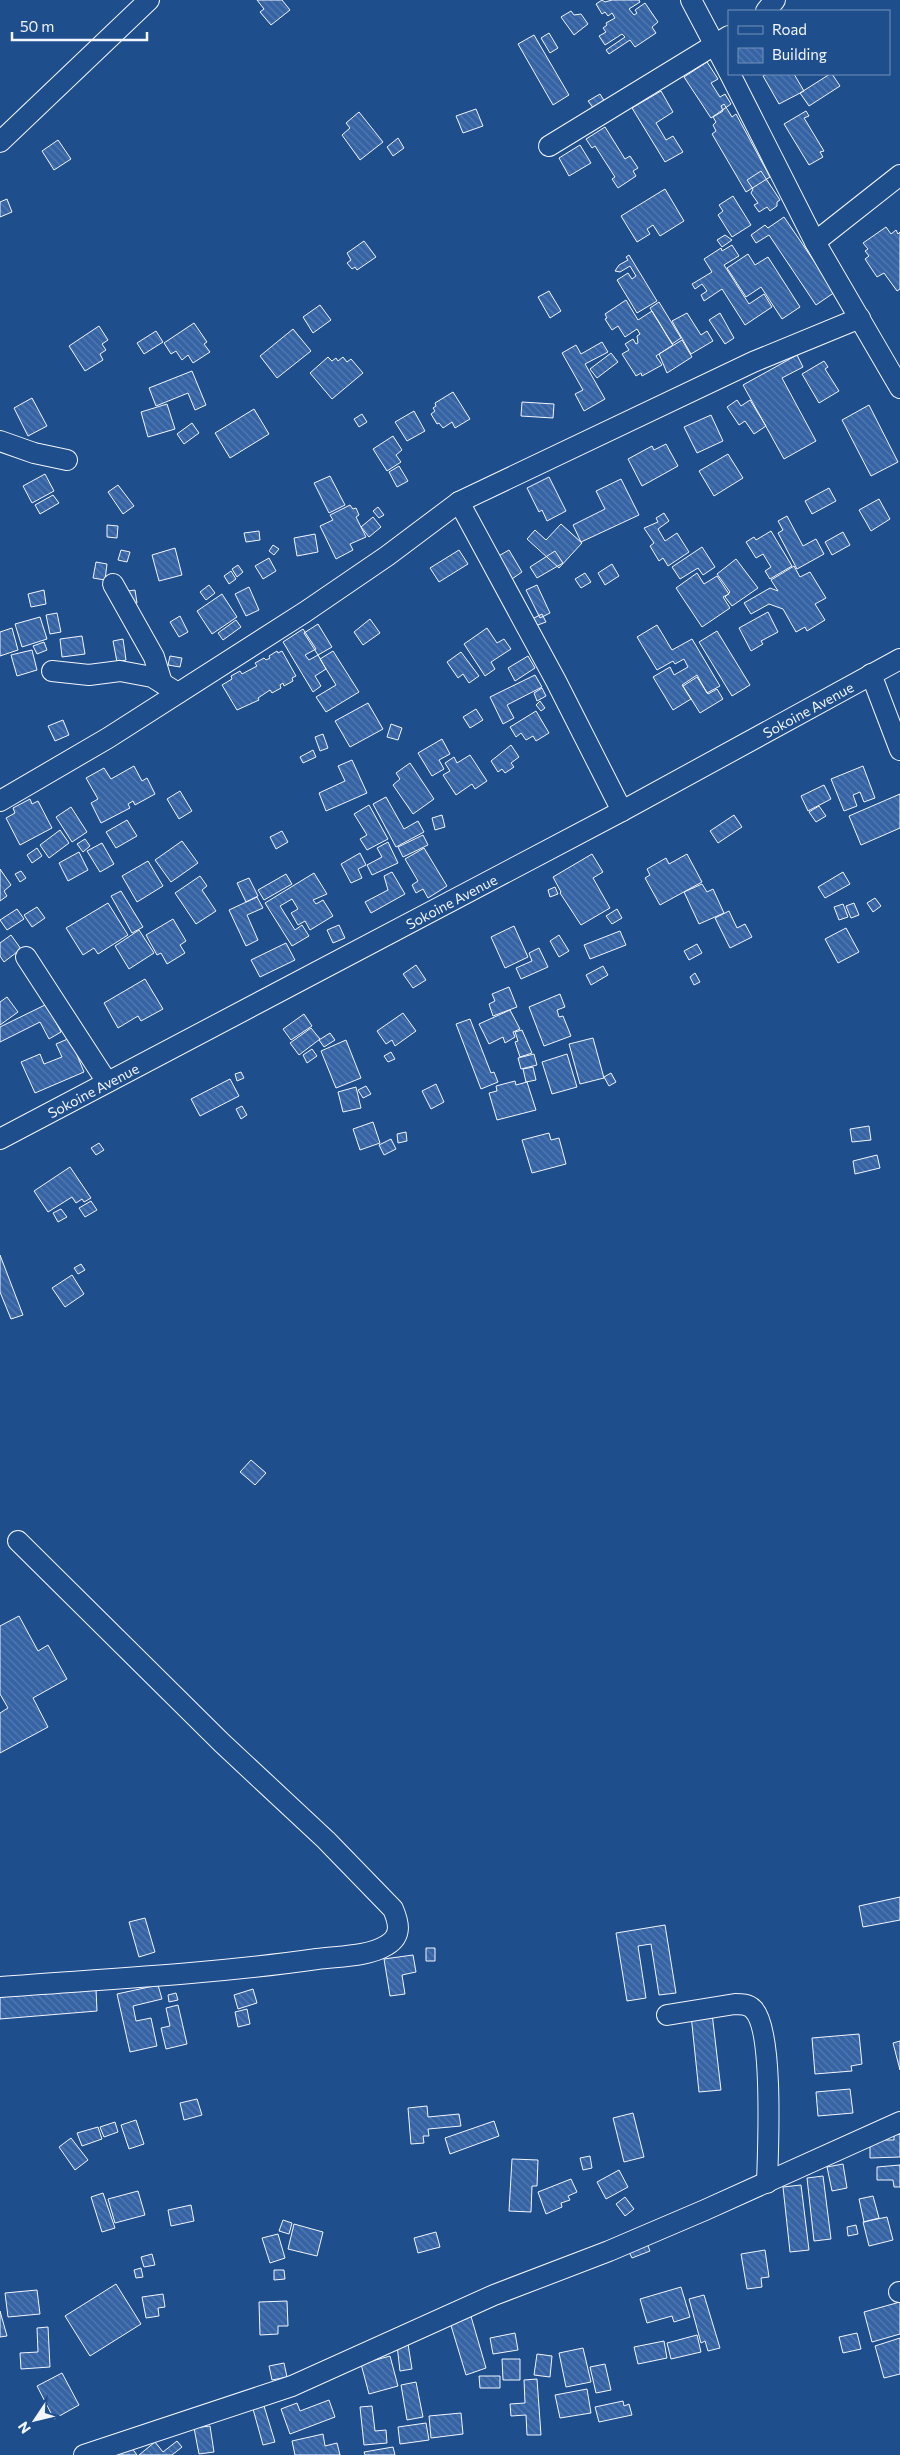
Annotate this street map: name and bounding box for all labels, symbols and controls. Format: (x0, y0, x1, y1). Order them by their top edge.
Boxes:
scale bar (12, 10, 148, 42)
legend (728, 10, 890, 75)
text: 50 m (20, 17, 54, 35)
text: Road (772, 20, 807, 38)
text: Building (772, 45, 827, 63)
street label: Sokoine Avenue (760, 678, 856, 741)
street label: Sokoine Avenue (403, 870, 500, 932)
street label: Sokoine Avenue (44, 1059, 141, 1121)
north arrow (10, 2395, 60, 2445)
text: N (14, 2419, 34, 2437)

